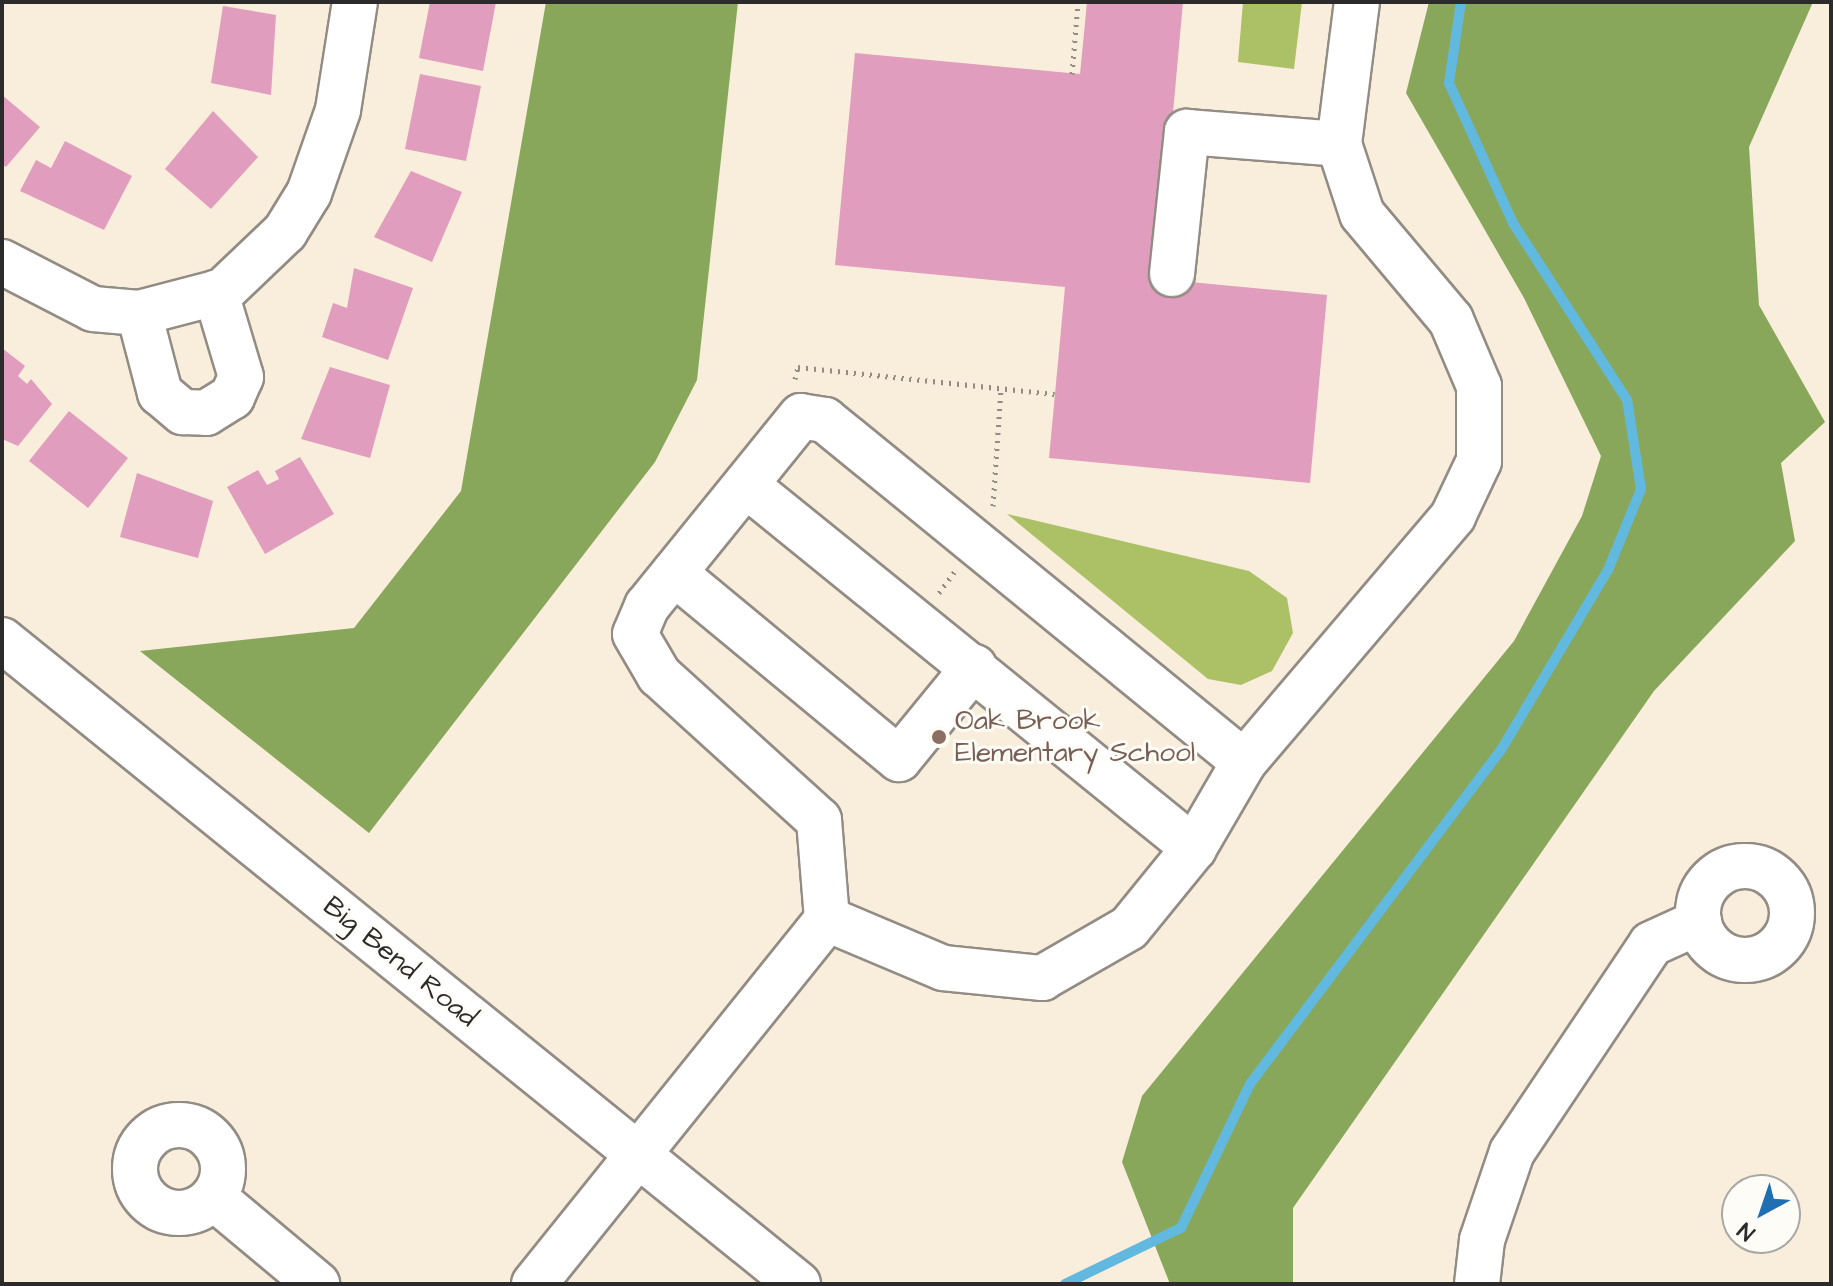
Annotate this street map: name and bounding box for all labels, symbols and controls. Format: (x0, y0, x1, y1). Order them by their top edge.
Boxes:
place label: Oak Brook Elementary School (955, 704, 1195, 770)
marker: Oak Brook Elementary School (930, 728, 948, 746)
street label: Big Bend Road (316, 890, 484, 1034)
north arrow (1721, 1174, 1801, 1254)
text: N (1731, 1215, 1762, 1248)

